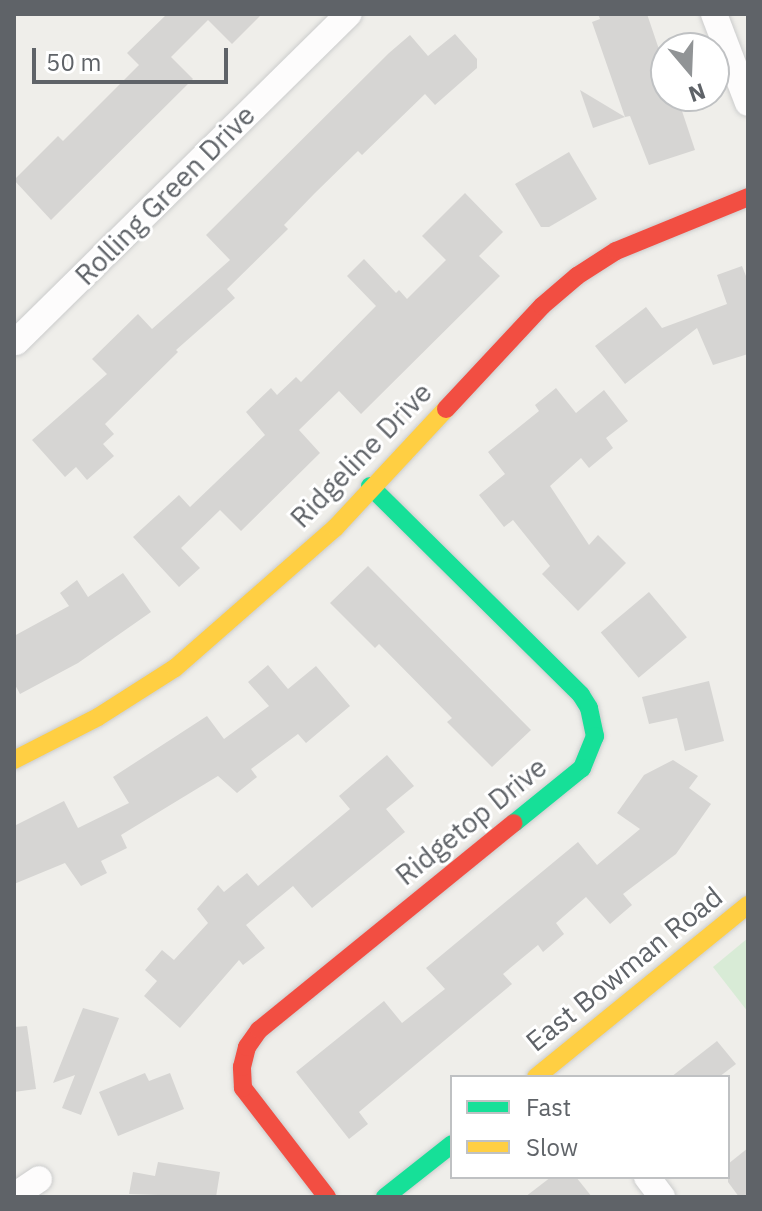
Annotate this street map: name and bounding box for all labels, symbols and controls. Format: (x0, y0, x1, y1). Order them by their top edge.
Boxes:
scale bar (36, 32, 232, 82)
north arrow (650, 32, 730, 112)
text: 50 m (46, 46, 101, 78)
text: N (685, 77, 710, 110)
street label: Rolling Green Drive (68, 98, 262, 292)
street label: Ridgeline Drive (283, 375, 439, 535)
street label: Ridgetop Drive (389, 750, 553, 892)
street label: East Bowman Road (519, 880, 729, 1058)
legend (450, 1075, 730, 1179)
text: Fast (526, 1091, 571, 1123)
text: Slow (526, 1131, 578, 1163)

